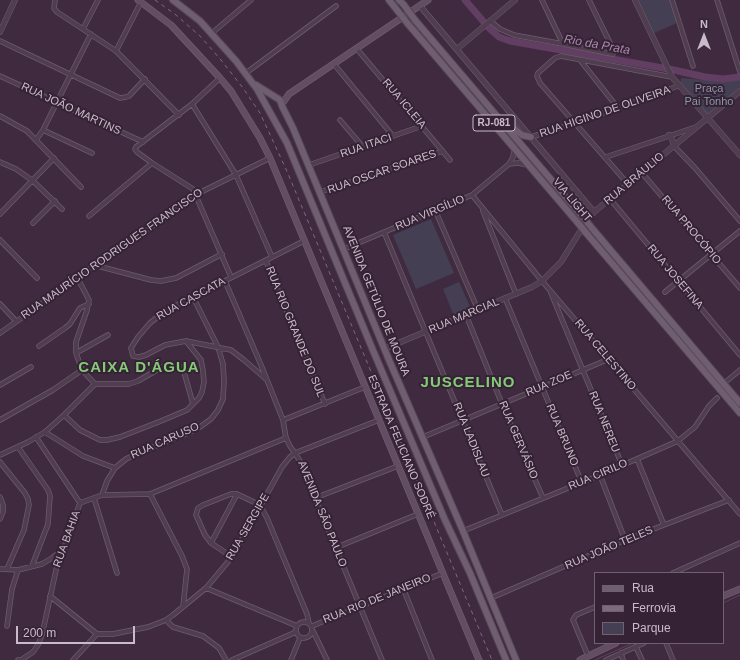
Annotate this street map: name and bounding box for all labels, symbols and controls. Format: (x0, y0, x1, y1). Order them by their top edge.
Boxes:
north arrow (684, 16, 724, 56)
text: N (700, 18, 708, 30)
water label: Rio da Prata (563, 32, 631, 58)
street label: RUA ICLEIA (379, 76, 429, 132)
street label: RUA JOÃO MARTINS (19, 80, 123, 138)
park label: Praça Pai Tonho (685, 82, 733, 108)
street label: RUA HIGINO DE OLIVEIRA (538, 83, 672, 141)
road number: RJ-081 (473, 115, 515, 131)
street label: RUA ITACI (339, 131, 393, 161)
street label: RUA OSCAR SOARES (326, 147, 438, 197)
street label: RUA BRÁULIO (601, 150, 667, 208)
street label: VIA LIGHT (550, 175, 594, 225)
street label: RUA MAURÍCIO RODRIGUES FRANCISCO (19, 186, 205, 322)
street label: RUA VIRGÍLIO (393, 192, 467, 234)
street label: RUA PROCÓPIO (658, 193, 724, 267)
street label: AVENIDA GETÚLIO DE MOURA (340, 224, 412, 378)
street label: RUA JOSEFINA (644, 242, 706, 312)
street label: RUA RIO GRANDE DO SUL (263, 265, 327, 399)
street label: RUA CASCATA (154, 275, 228, 323)
street label: RUA MARCIAL (427, 295, 501, 337)
street label: RUA CELESTINO (571, 317, 639, 393)
district label: CAIXA D'ÁGUA (78, 359, 200, 377)
street label: RUA ZOE (524, 368, 574, 400)
street label: ESTRADA FELICIANO SODRÉ (365, 373, 437, 521)
district label: JUSCELINO (421, 374, 515, 392)
street label: RUA NEREU (586, 389, 622, 455)
street label: RUA GERVÁSIO (496, 399, 540, 481)
street label: RUA LADISLAU (450, 401, 492, 479)
street label: RUA BRUNO (543, 402, 581, 468)
street label: RUA CARUSO (129, 420, 201, 462)
street label: RUA CIRILO (566, 457, 630, 493)
street label: AVENIDA SÃO PAULO (295, 459, 349, 569)
street label: RUA SERGIPE (223, 491, 273, 563)
street label: RUA BAHIA (51, 509, 83, 569)
street label: RUA JOÃO TELES (563, 524, 655, 572)
street label: RUA RIO DE JANEIRO (321, 571, 433, 627)
legend (594, 572, 724, 644)
text: Rua (632, 581, 654, 595)
text: Ferrovia (632, 601, 676, 615)
scale bar (18, 618, 137, 644)
text: Parque (632, 621, 671, 635)
text: 200 m (23, 626, 56, 640)

